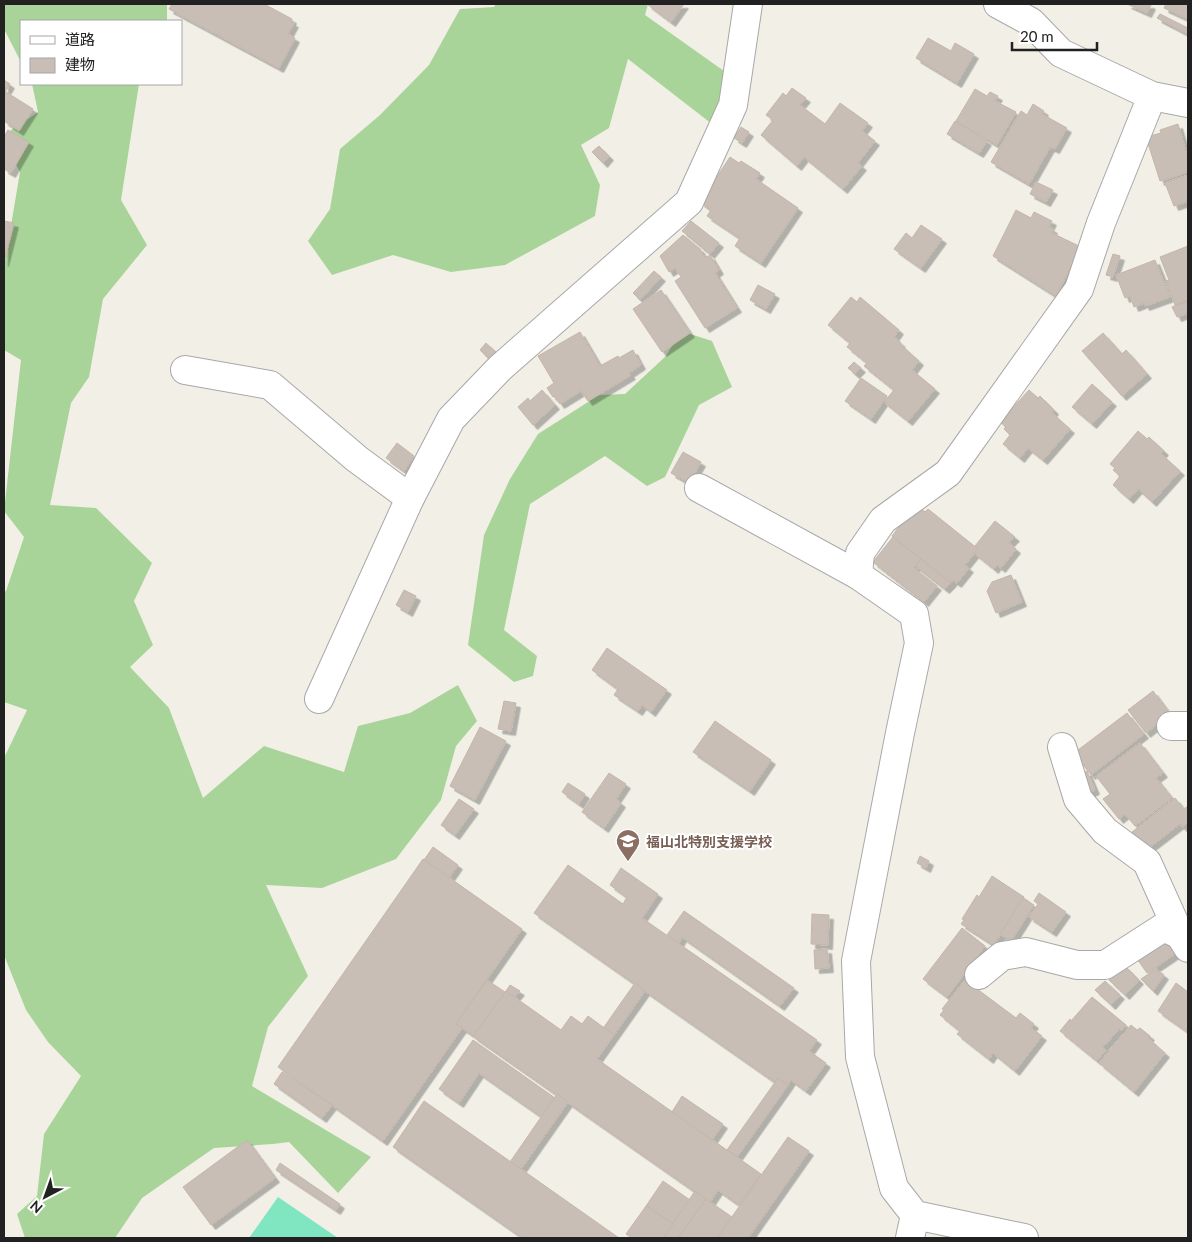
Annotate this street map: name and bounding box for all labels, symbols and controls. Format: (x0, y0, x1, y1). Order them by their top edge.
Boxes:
legend (20, 20, 182, 85)
scale bar (1012, 20, 1097, 52)
text: 20 m (1020, 27, 1054, 45)
text: 道路 (65, 30, 95, 48)
text: 建物 (65, 55, 95, 73)
school or university icon: 福山北特別支援学校 (615, 828, 641, 862)
place label: 福山北特別支援学校 (646, 833, 772, 850)
north arrow (20, 1172, 70, 1222)
text: N (26, 1197, 46, 1217)

